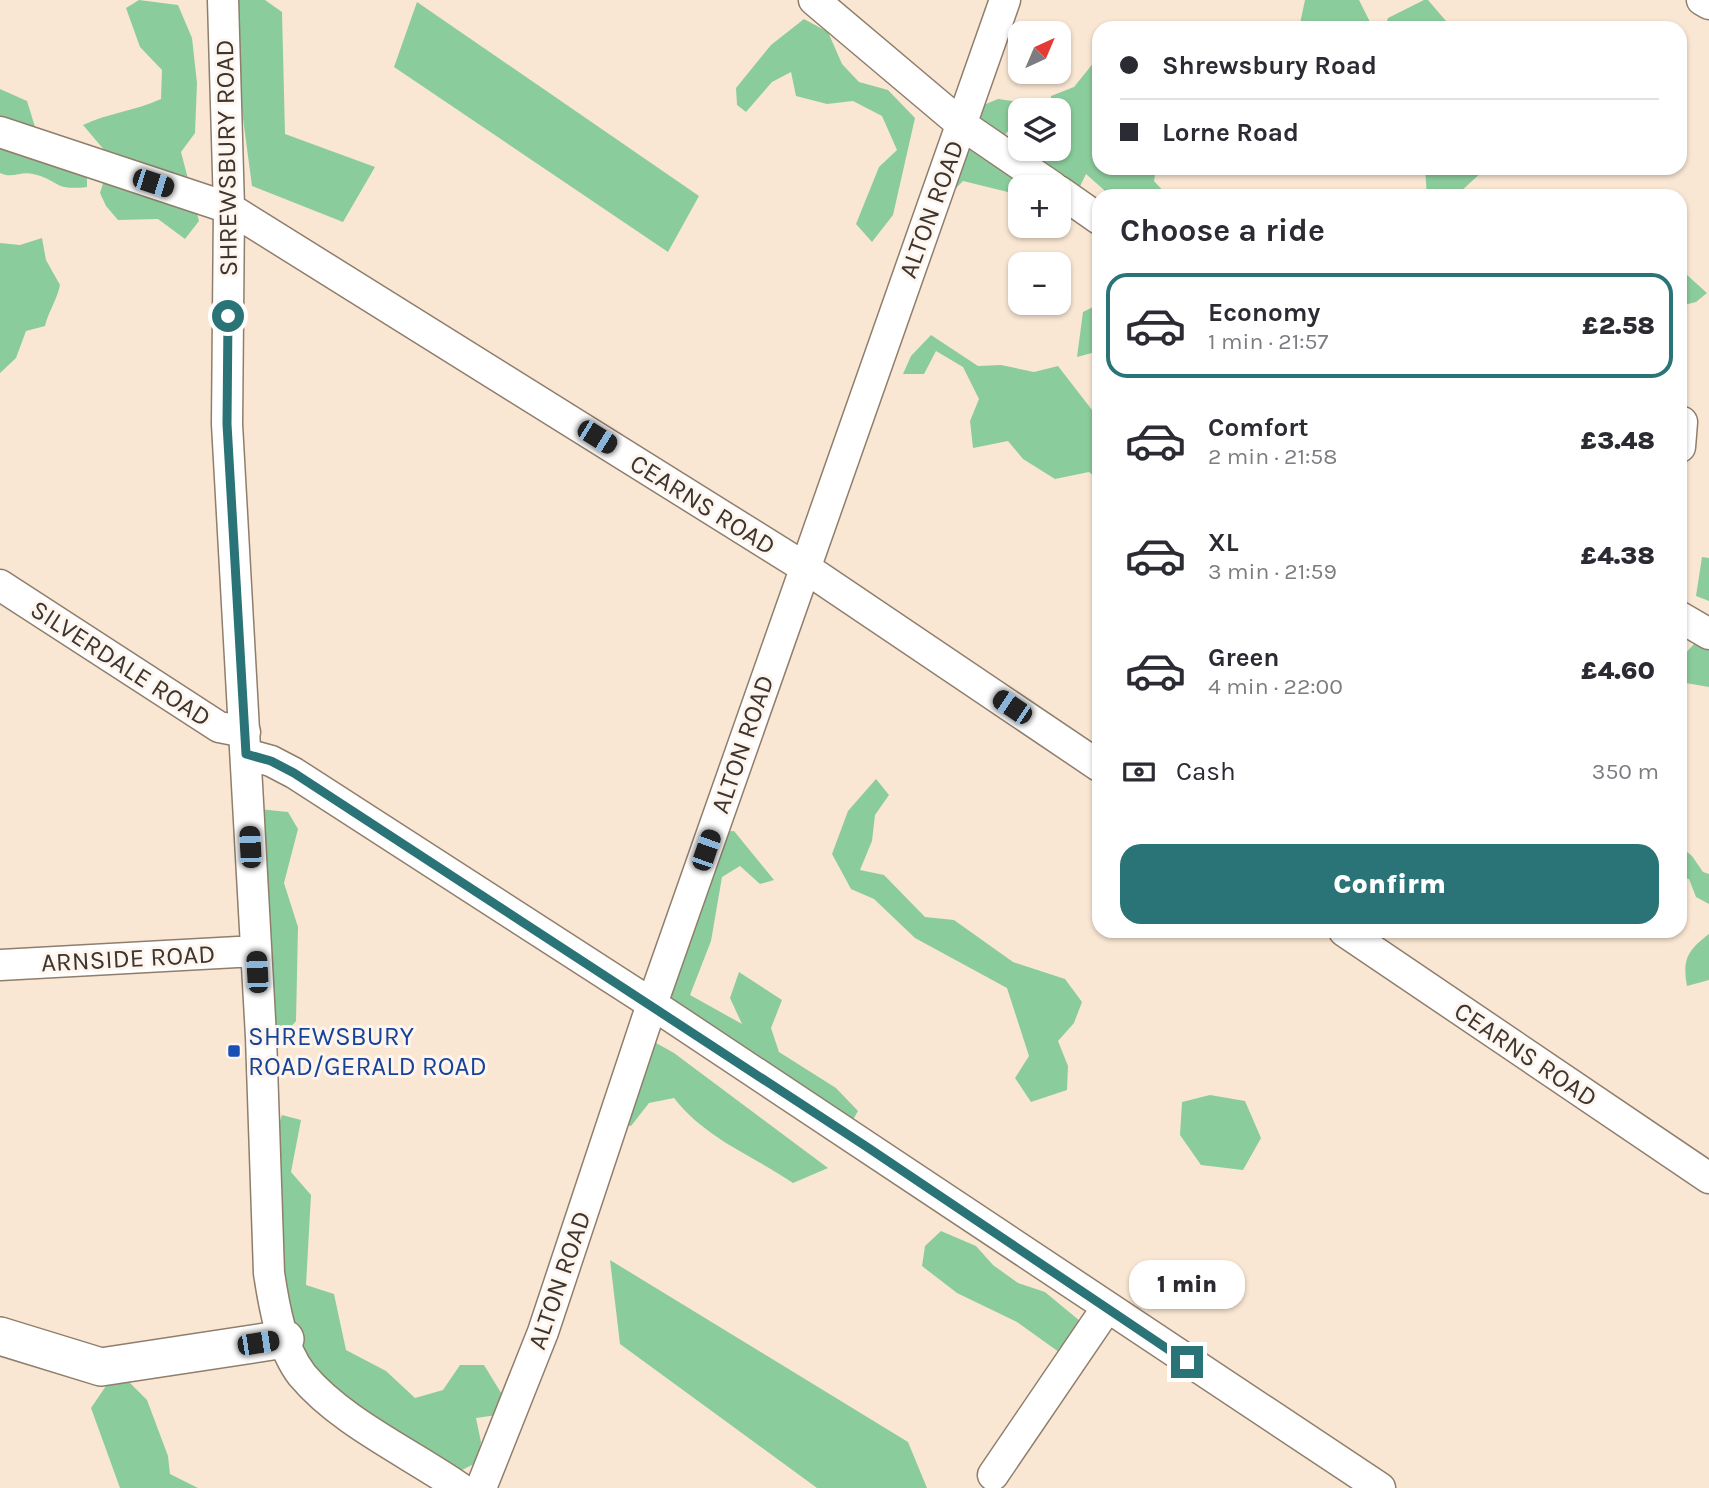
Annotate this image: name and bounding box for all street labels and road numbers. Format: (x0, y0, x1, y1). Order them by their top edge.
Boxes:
street label: SHREWSBURY ROAD (209, 39, 244, 277)
street label: ALTON ROAD (892, 136, 971, 282)
street label: CEARNS ROAD (624, 447, 781, 562)
street label: SILVERDALE ROAD (25, 594, 217, 733)
street label: ALTON ROAD (704, 671, 781, 817)
street label: ARNSIDE ROAD (40, 938, 216, 979)
street label: CEARNS ROAD (1448, 995, 1603, 1114)
street label: ALTON ROAD (521, 1207, 598, 1353)

